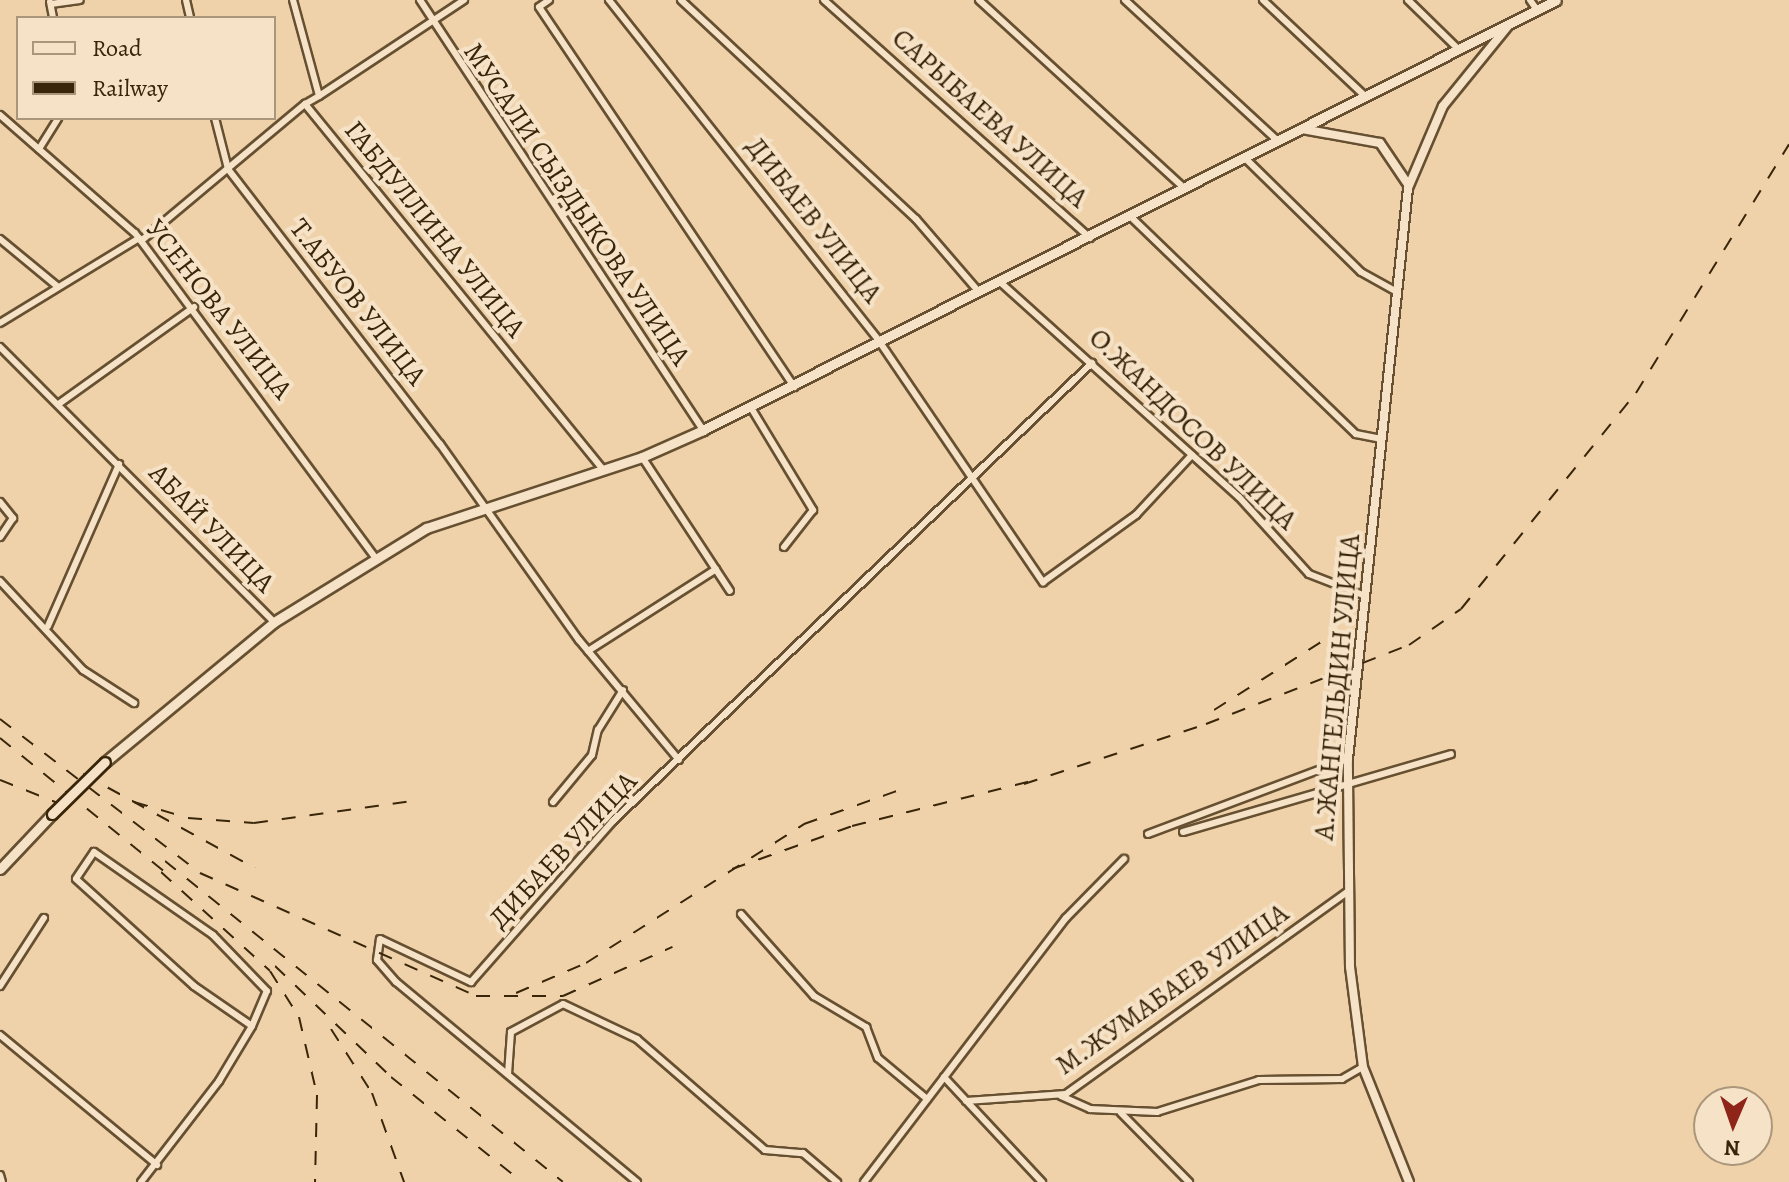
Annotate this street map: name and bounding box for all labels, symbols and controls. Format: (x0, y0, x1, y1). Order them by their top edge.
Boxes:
legend (16, 16, 276, 120)
street label: САРЫБАЕВА УЛИЦА (885, 21, 1095, 215)
text: Road (92, 32, 142, 64)
street label: МУСАЛИ СЫЗДЫКОВА УЛИЦА (456, 36, 698, 372)
text: Railway (92, 72, 168, 104)
street label: ГАБДУЛЛИНА УЛИЦА (337, 114, 533, 344)
street label: ДИБАЕВ УЛИЦА (739, 130, 889, 310)
street label: УСЕНОВА УЛИЦА (138, 212, 300, 406)
street label: Т.АБУОВ УЛИЦА (283, 212, 433, 392)
street label: О.ЖАНДОСОВ УЛИЦА (1082, 321, 1304, 537)
street label: АБАЙ УЛИЦА (142, 456, 282, 600)
street label: А.ЖАНГЕЛЬДИН УЛИЦА (1307, 533, 1367, 841)
street label: ДИБАЕВ УЛИЦА (482, 765, 644, 935)
street label: М.ЖУМАБАЕВ УЛИЦА (1049, 896, 1295, 1082)
north arrow (1693, 1086, 1773, 1166)
text: N (1724, 1133, 1741, 1163)

